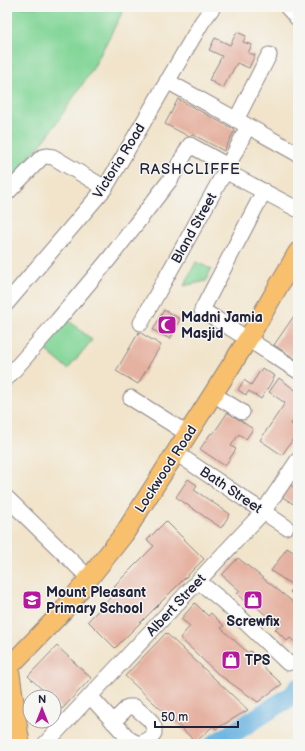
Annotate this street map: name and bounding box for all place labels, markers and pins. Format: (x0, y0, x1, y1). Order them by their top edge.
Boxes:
place label: Madni Jamia Masjid (181, 309, 263, 342)
mosque icon: Madni Jamia Masjid (156, 314, 178, 336)
place label: Mount Pleasant Primary School (46, 584, 146, 617)
school or university icon: Mount Pleasant Primary School (21, 589, 43, 611)
shop icon: Screwfix (242, 589, 264, 611)
place label: Screwfix (227, 613, 280, 630)
shop icon: TPS (220, 649, 242, 671)
place label: TPS (245, 652, 271, 669)

